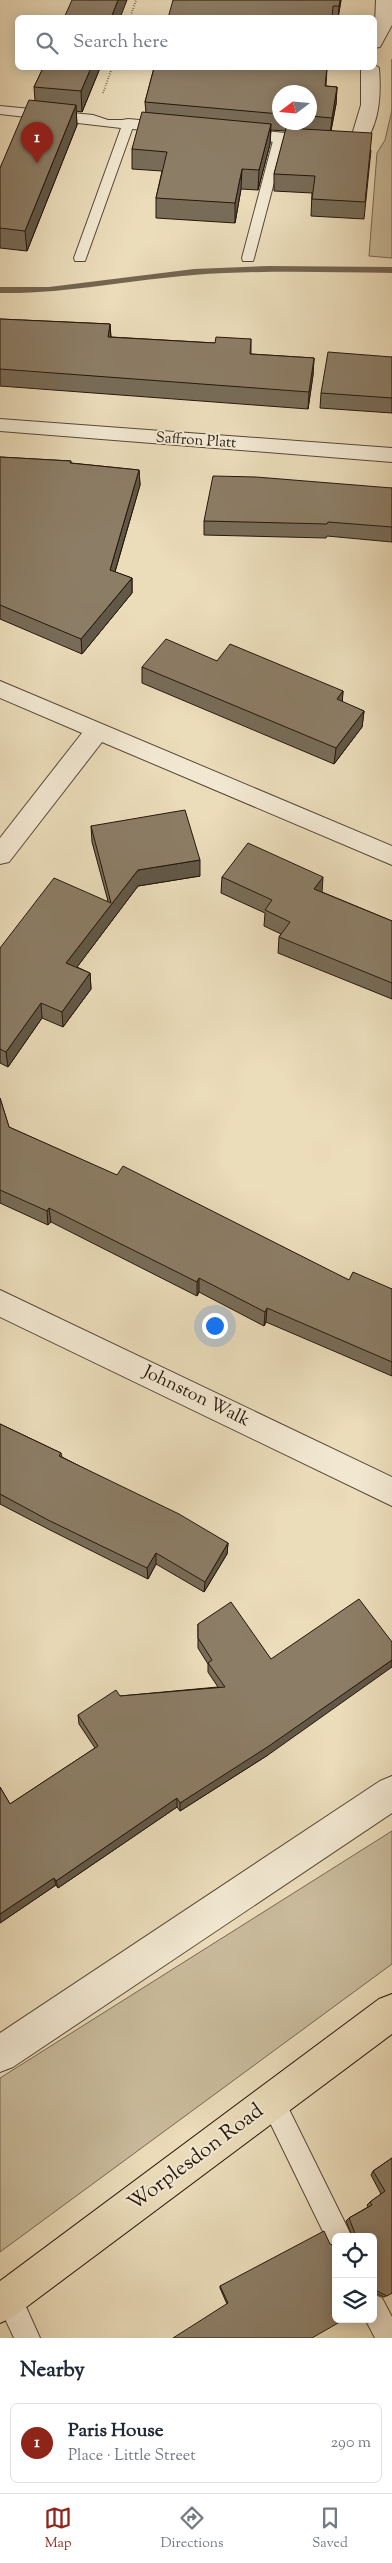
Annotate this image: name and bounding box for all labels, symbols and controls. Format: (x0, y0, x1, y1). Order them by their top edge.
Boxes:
search box (15, 15, 377, 70)
icon: search (33, 29, 61, 57)
text: Search here (73, 29, 168, 56)
north arrow (272, 85, 317, 130)
pin: 1 (21, 122, 53, 163)
street label: Saffron Platt (155, 428, 237, 454)
your location (202, 1313, 228, 1339)
street label: Johnston Walk (137, 1359, 254, 1434)
street label: Worplesdon Road (122, 2097, 270, 2219)
map controls (332, 2233, 377, 2323)
button: locate (332, 2233, 377, 2278)
button: layers (332, 2278, 377, 2323)
text: Nearby (20, 2356, 85, 2386)
text: Paris House (68, 2418, 164, 2445)
text: 1 (34, 2432, 40, 2455)
text: 290 m (331, 2432, 371, 2455)
text: Place · Little Street (68, 2445, 196, 2468)
tab: Map (44, 2504, 72, 2554)
tab: Directions (160, 2504, 224, 2554)
tab: Saved (312, 2504, 348, 2554)

